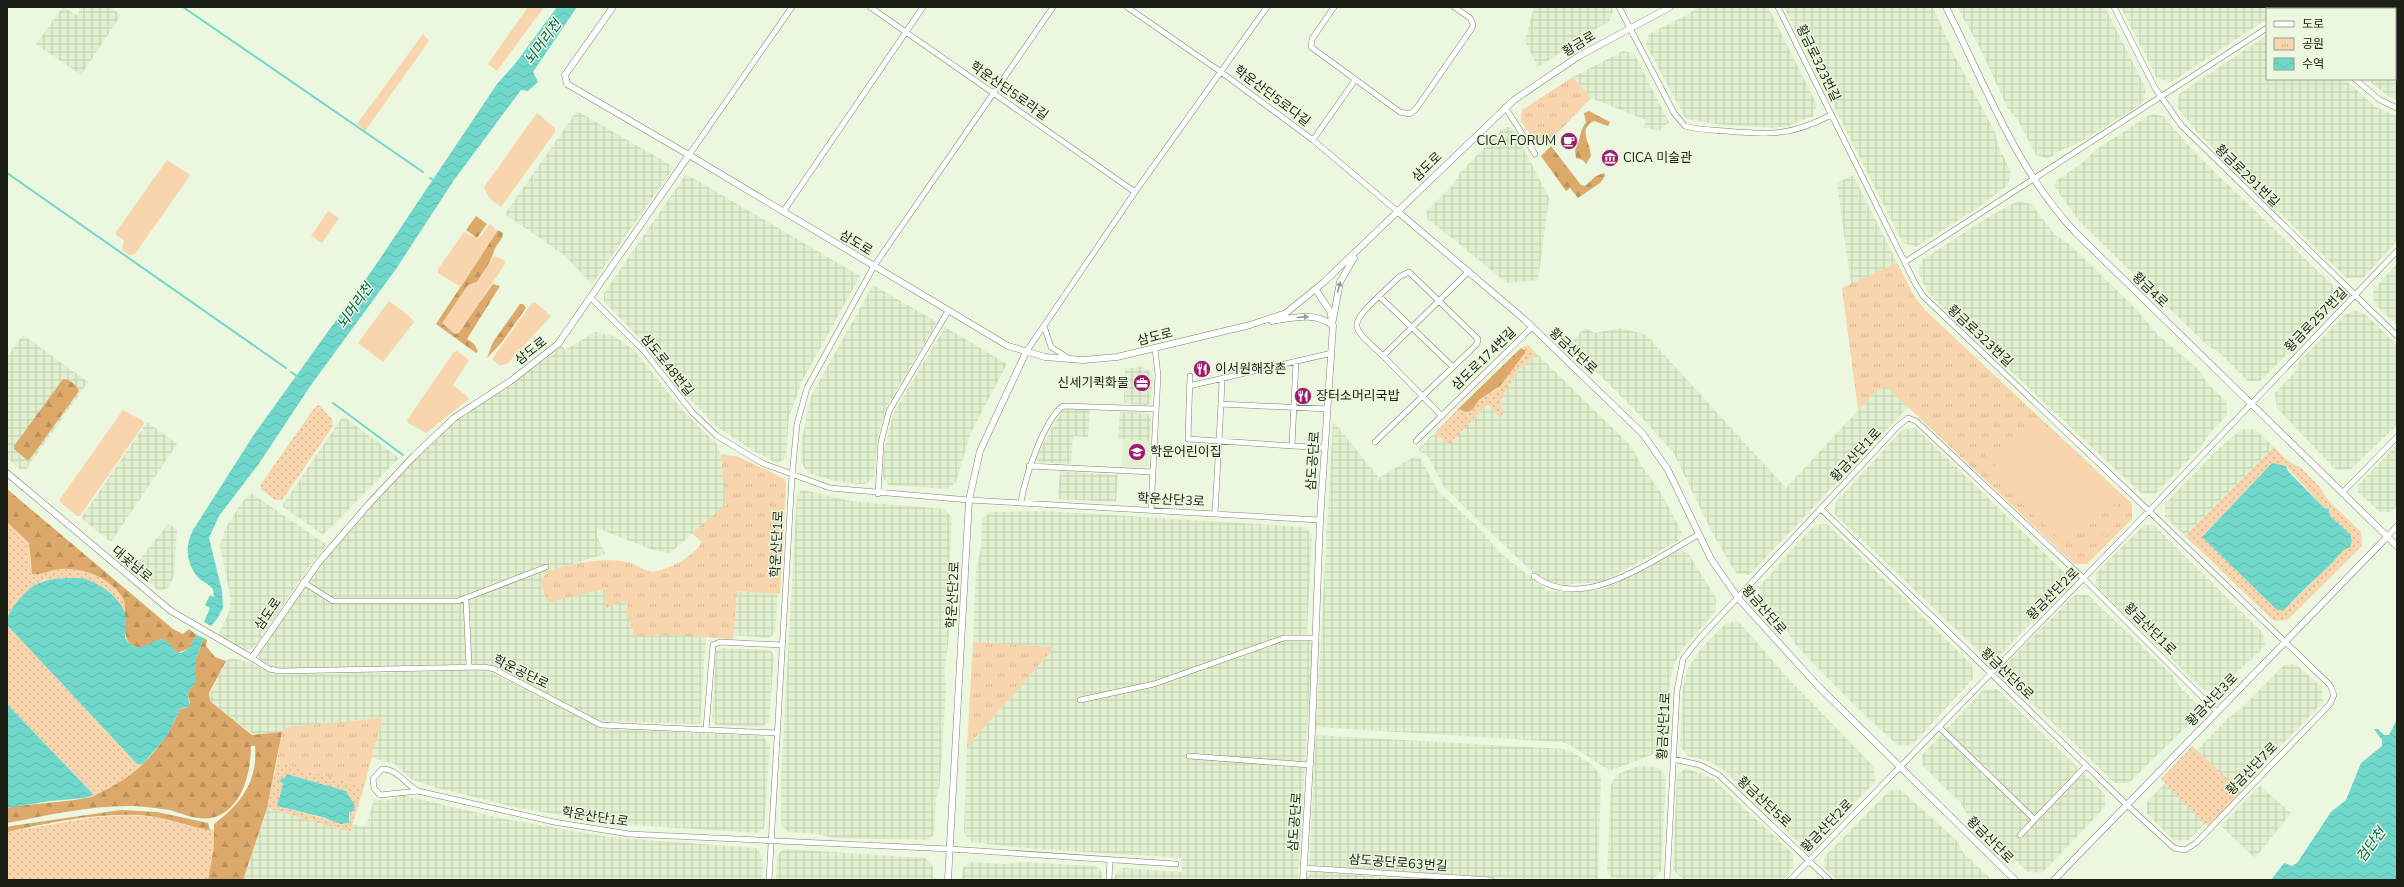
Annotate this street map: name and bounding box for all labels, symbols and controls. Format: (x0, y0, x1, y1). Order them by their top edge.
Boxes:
legend (2266, 8, 2396, 80)
water label: 뇌머리천 (520, 15, 566, 68)
text: 도로 (2302, 16, 2324, 32)
street label: 황금로323번길 (1792, 22, 1844, 104)
street label: 황금로 (1559, 27, 1599, 61)
text: 공원 (2302, 36, 2324, 52)
text: 수역 (2302, 56, 2324, 72)
street label: 학운산단5로라길 (966, 57, 1052, 125)
street label: 학운산단5로다길 (1230, 61, 1314, 131)
cafe icon: CICA FORUM (1559, 131, 1579, 151)
place label: CICA FORUM (1476, 132, 1556, 150)
street label: 황금로291번길 (2211, 141, 2283, 211)
street label: 삼도로 (1408, 148, 1446, 186)
museum icon: CICA 미술관 (1600, 148, 1620, 168)
place label: CICA 미술관 (1623, 149, 1692, 167)
street label: 삼도로 (836, 226, 876, 260)
street label: 황금4로 (2128, 268, 2172, 312)
water label: 뇌머리천 (332, 279, 378, 333)
one-way arrow (1336, 281, 1342, 293)
street label: 황금로257번길 (2281, 284, 2351, 356)
street label: 황금로323번길 (1943, 301, 2017, 371)
one-way arrow (1297, 314, 1309, 321)
street label: 삼도로 (1135, 324, 1175, 350)
street label: 삼도로174번길 (1448, 324, 1520, 394)
street label: 황금산단로 (1545, 324, 1601, 378)
street label: 삼도로48번길 (636, 330, 698, 400)
street label: 삼도로 (511, 333, 551, 369)
restaurant icon: 이서원해장촌 (1192, 359, 1212, 379)
place label: 이서원해장촌 (1215, 360, 1287, 378)
office icon: 신세기퀵화물 (1132, 373, 1152, 393)
place label: 신세기퀵화물 (1057, 374, 1129, 392)
restaurant icon: 장터소머리국밥 (1293, 386, 1313, 406)
place label: 장터소머리국밥 (1316, 387, 1400, 405)
street label: 황금산단1로 (1826, 424, 1886, 486)
street label: 삼도공단로 (1302, 431, 1324, 491)
school or university icon: 학운어린이집 (1127, 442, 1147, 462)
place label: 학운어린이집 (1150, 443, 1222, 461)
street label: 학운산단3로 (1137, 489, 1205, 511)
street label: 학운산단1로 (766, 510, 788, 578)
street label: 대곶남로 (108, 542, 156, 586)
street label: 학운산단2로 (942, 561, 964, 629)
street label: 황금산단2로 (2023, 564, 2083, 624)
street label: 황금산단로 (1738, 582, 1790, 638)
street label: 삼도로 (251, 594, 286, 634)
street label: 황금산단1로 (2120, 599, 2180, 659)
street label: 황금산단6로 (1976, 644, 2038, 704)
street label: 학운공단로 (490, 651, 552, 693)
street label: 황금산단3로 (2182, 669, 2242, 731)
street label: 황금산단1로 (1653, 692, 1675, 760)
street label: 황금산단7로 (2222, 738, 2282, 800)
street label: 황금산단5로 (1733, 772, 1795, 832)
street label: 삼도공단로 (1284, 792, 1306, 852)
street label: 황금산단2로 (1797, 795, 1857, 857)
street label: 학운산단1로 (560, 803, 630, 831)
street label: 황금산단로 (1962, 812, 2018, 868)
water label: 검단천 (2352, 823, 2391, 866)
street label: 삼도공단로63번길 (1348, 851, 1448, 875)

